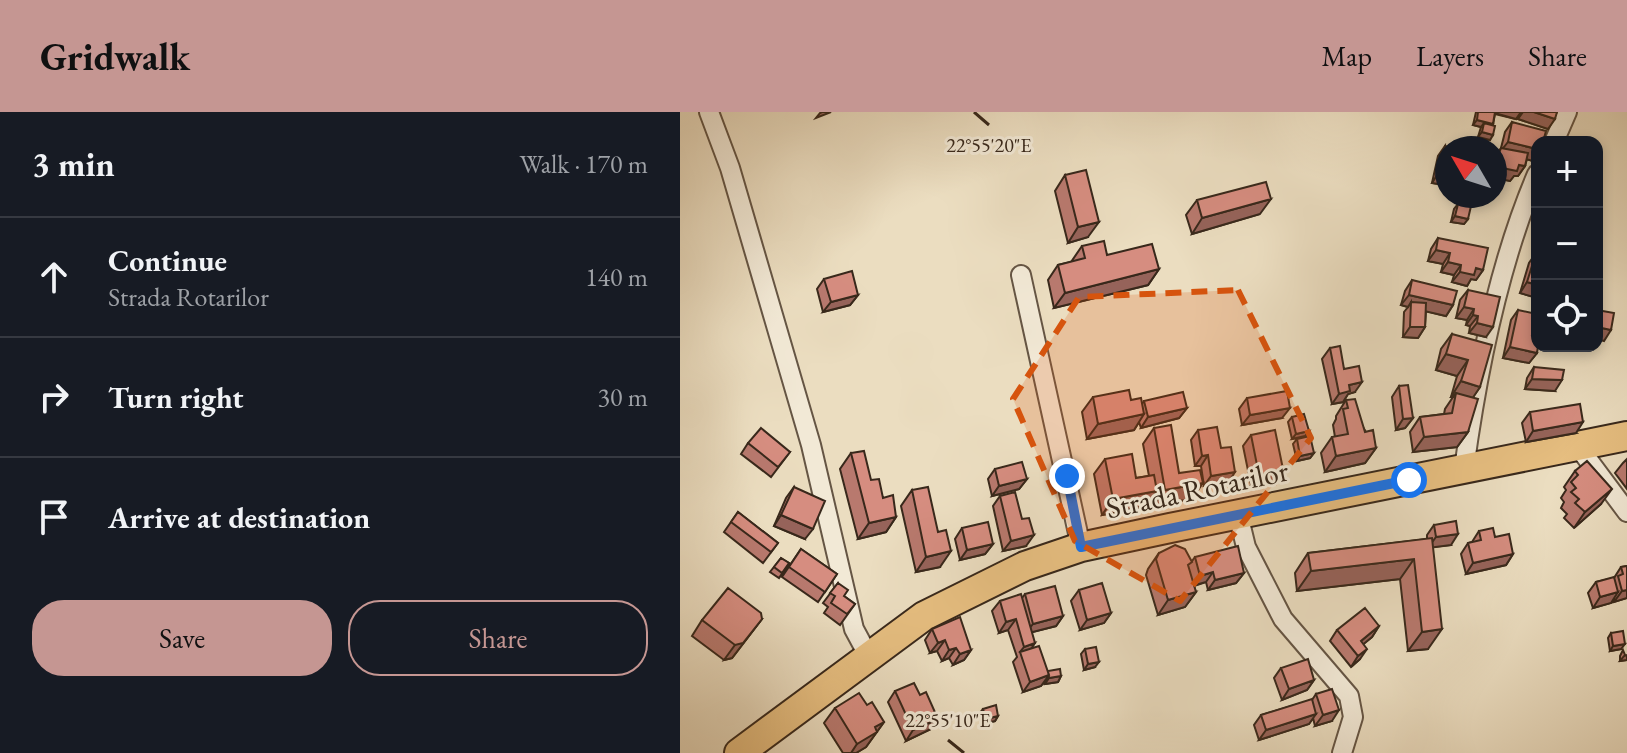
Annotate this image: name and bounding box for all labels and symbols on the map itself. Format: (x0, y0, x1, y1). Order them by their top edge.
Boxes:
text: 22°55'20"E (946, 132, 1032, 158)
north arrow (1435, 136, 1507, 208)
street label: Strada Rotarilor (1102, 451, 1292, 527)
route end (1049, 458, 1085, 494)
route start (1391, 462, 1427, 498)
text: 22°55'10"E (905, 707, 991, 733)

